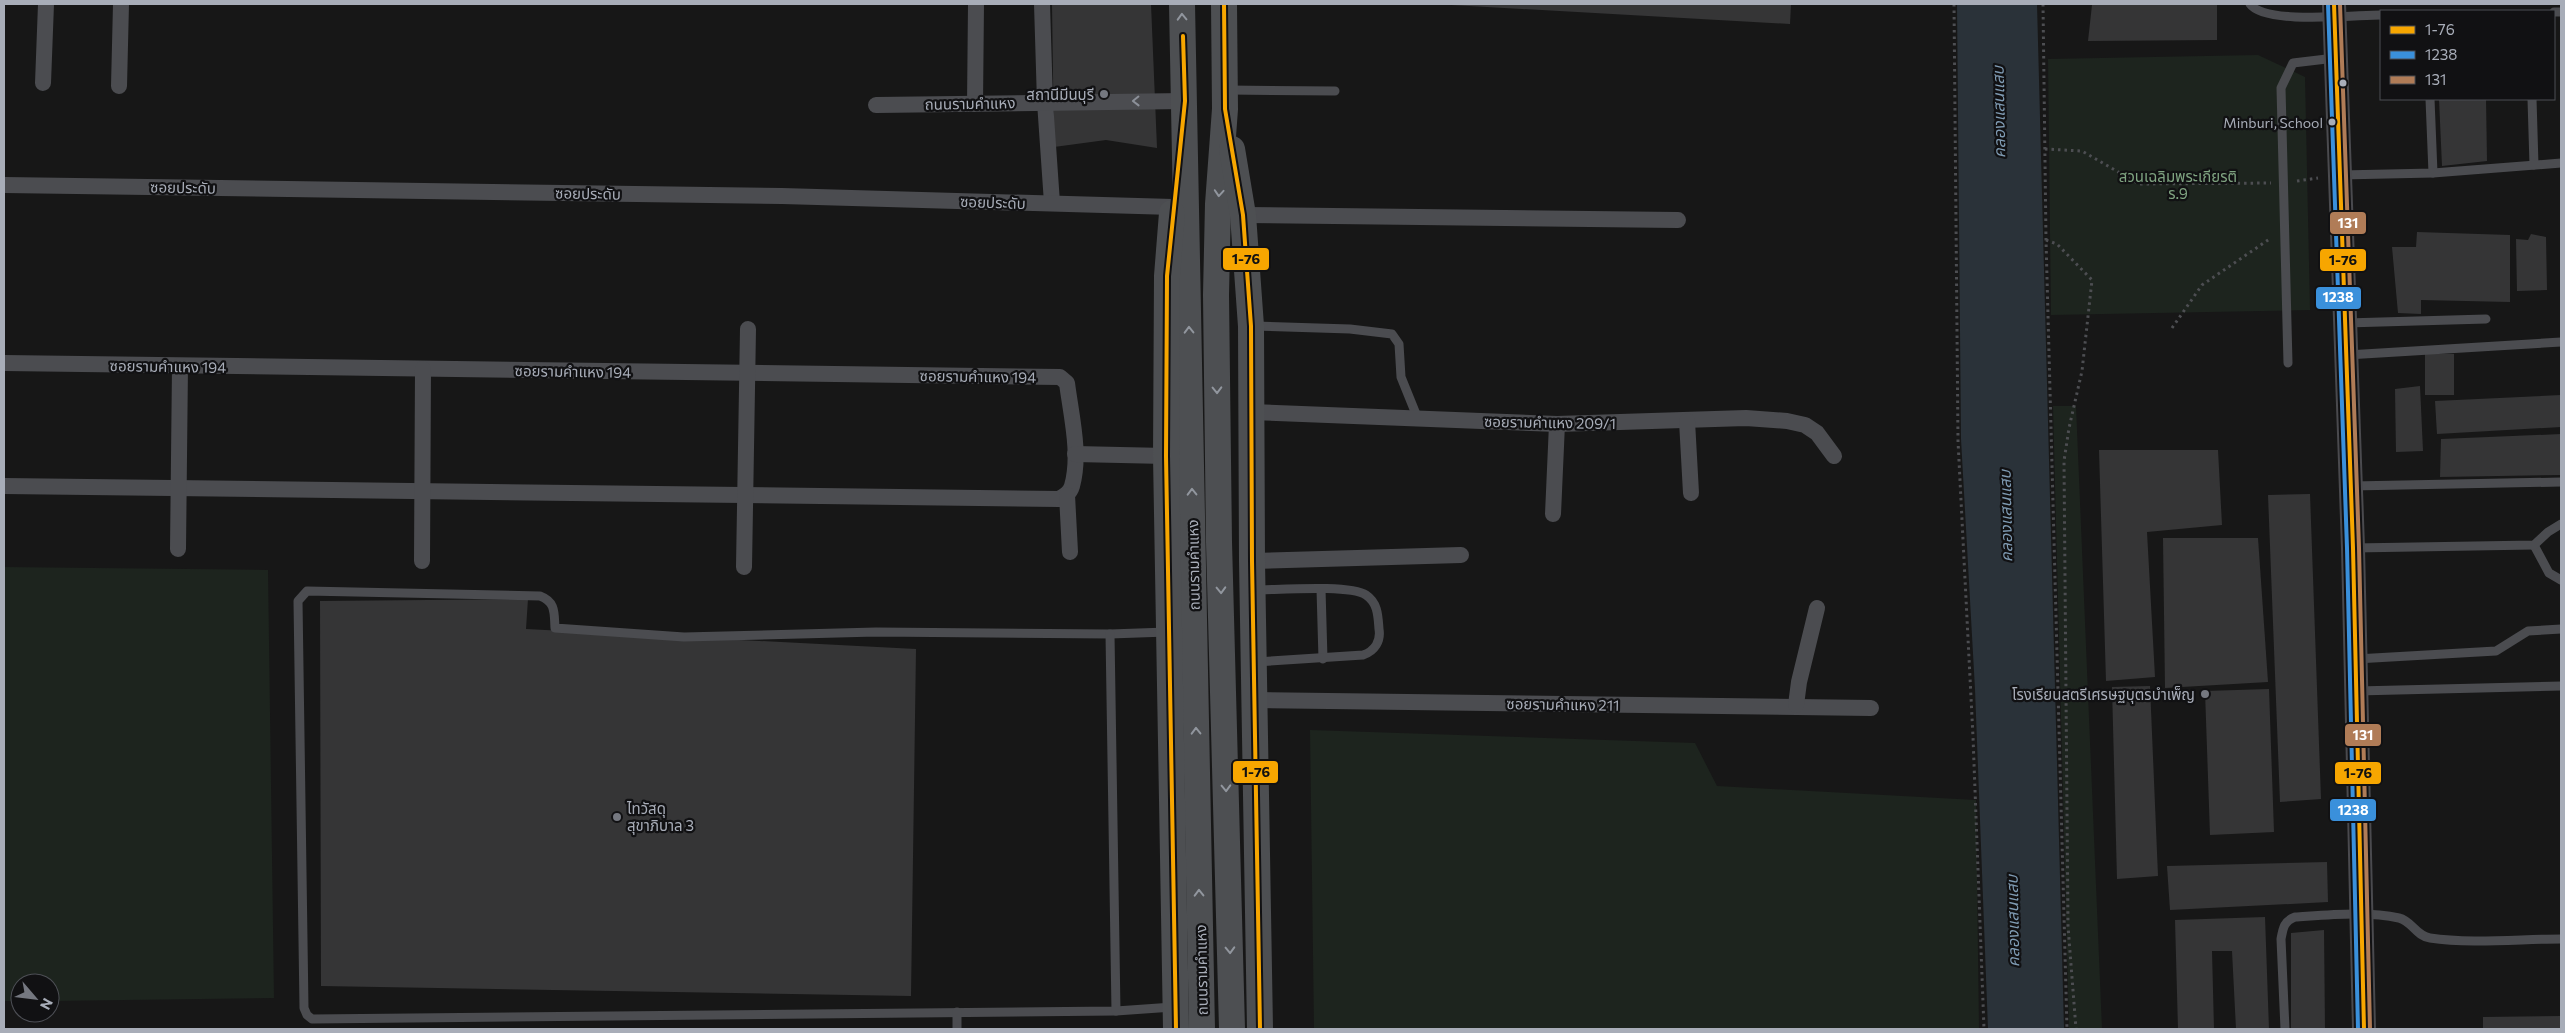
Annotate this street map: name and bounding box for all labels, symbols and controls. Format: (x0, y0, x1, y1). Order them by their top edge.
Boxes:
legend (2380, 10, 2555, 100)
one-way arrow (1177, 13, 1188, 21)
text: 1-76 (2425, 20, 2455, 38)
text: 1238 (2425, 45, 2457, 63)
water label: คลองแสนแสบ (1988, 64, 2008, 158)
text: 131 (2425, 70, 2446, 88)
unlabelled marker (2338, 78, 2348, 88)
place label: สถานีมีนบุรี (1026, 85, 1094, 104)
marker: สถานีมีนบุรี (1098, 88, 1110, 100)
street label: ถนนรามคำแหง (924, 93, 1016, 113)
one-way arrow (1132, 96, 1140, 106)
place label: Minburi, School (2223, 114, 2323, 131)
marker: Minburi, School (2327, 117, 2337, 127)
park label: สวนเฉลิมพระเกียรติ ร.9 (2119, 167, 2237, 202)
street label: ซอยประดับ (150, 177, 216, 197)
street label: ซอยประดับ (555, 183, 621, 203)
one-way arrow (1213, 189, 1224, 197)
street label: ซอยประดับ (960, 192, 1026, 212)
line badge: 131 (2329, 211, 2367, 235)
text: 131 (2338, 214, 2358, 231)
line badge: 1-76 (1222, 247, 1270, 271)
line badge: 1-76 (2319, 248, 2367, 272)
text: 1-76 (1232, 250, 1261, 267)
text: 1-76 (2329, 251, 2358, 268)
line badge: 1238 (2315, 286, 2362, 310)
text: 1238 (2322, 288, 2354, 305)
one-way arrow (1184, 325, 1194, 333)
street label: ซอยรามคำแหง 194 (110, 356, 226, 376)
street label: ซอยรามคำแหง 194 (515, 361, 631, 381)
street label: ซอยรามคำแหง 194 (920, 366, 1036, 386)
one-way arrow (1212, 386, 1222, 394)
street label: ซอยรามคำแหง 209/1 (1484, 412, 1616, 432)
water label: คลองแสนแสบ (1995, 468, 2015, 562)
one-way arrow (1187, 488, 1197, 496)
street label: ถนนรามคำแหง (1183, 519, 1203, 611)
one-way arrow (1215, 587, 1226, 595)
place label: โรงเรียนสตรีเศรษฐบุตรบำเพ็ญ (2012, 685, 2195, 704)
marker: โรงเรียนสตรีเศรษฐบุตรบำเพ็ญ (2199, 688, 2211, 700)
street label: ซอยรามคำแหง 211 (1506, 694, 1620, 714)
line badge: 131 (2344, 723, 2382, 747)
one-way arrow (1191, 726, 1201, 734)
text: 131 (2353, 726, 2373, 743)
line badge: 1-76 (1232, 760, 1279, 784)
line badge: 1-76 (2334, 761, 2382, 785)
text: 1-76 (1242, 763, 1271, 780)
text: 1-76 (2344, 764, 2373, 781)
one-way arrow (1221, 784, 1231, 792)
line badge: 1238 (2329, 798, 2377, 822)
place label: ไทวัสดุ สุขาภิบาล 3 (626, 799, 694, 835)
text: 1238 (2337, 801, 2369, 818)
marker: ไทวัสดุ สุขาภิบาล 3 (611, 811, 623, 823)
water label: คลองแสนแสบ (2002, 873, 2022, 967)
one-way arrow (1194, 889, 1204, 896)
street label: ถนนรามคำแหง (1191, 924, 1211, 1016)
one-way arrow (1225, 946, 1235, 954)
north arrow (10, 973, 60, 1023)
text: N (37, 996, 57, 1013)

